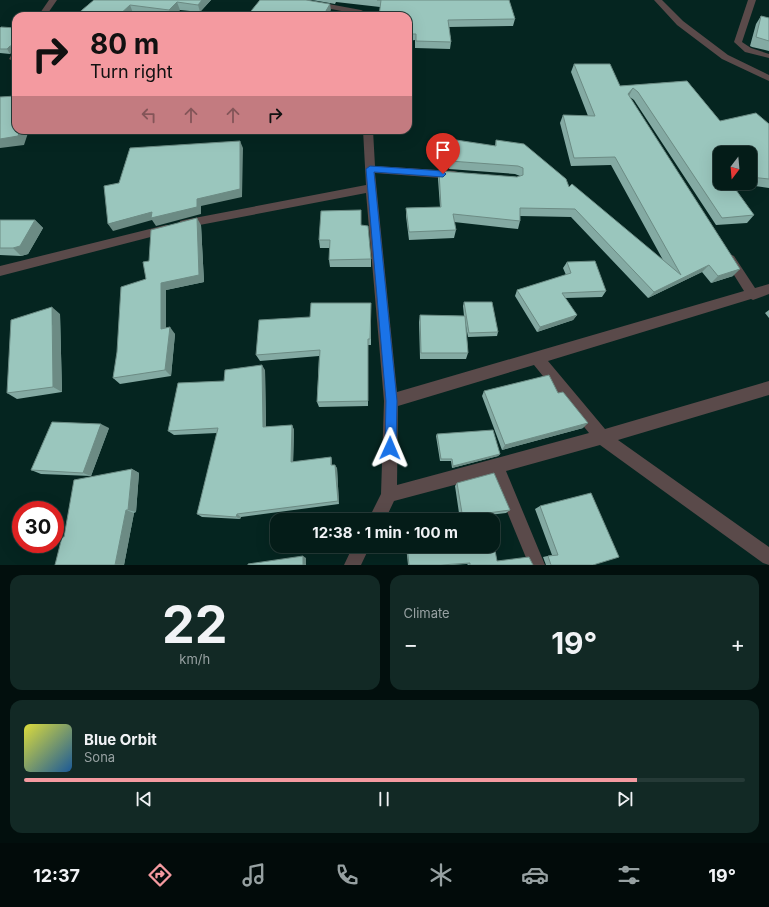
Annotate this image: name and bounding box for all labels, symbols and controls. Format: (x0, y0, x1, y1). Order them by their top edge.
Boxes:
text: 80 m (90, 27, 159, 61)
icon: right (24, 28, 76, 80)
text: Turn right (90, 61, 173, 82)
icon: left (138, 104, 160, 126)
icon: ahead (180, 104, 202, 126)
icon: ahead (222, 104, 244, 126)
icon: right (264, 104, 286, 126)
pin (426, 133, 460, 174)
icon: arrive (432, 139, 454, 161)
north arrow (713, 146, 757, 190)
map controls (713, 146, 757, 190)
position arrow (369, 427, 411, 469)
speed limit sign: 30 (12, 501, 64, 553)
text: 12:38 · 1 min · 100 m (312, 523, 458, 542)
text: 22 (162, 593, 228, 656)
text: Climate (404, 605, 450, 621)
text: 19° (551, 625, 597, 661)
text: − (404, 631, 418, 657)
text: + (730, 631, 745, 657)
text: km/h (179, 651, 210, 667)
text: Blue Orbit (84, 730, 157, 749)
text: Sona (84, 749, 115, 765)
icon: previous (133, 788, 155, 810)
icon: pause (373, 788, 395, 810)
icon: next (614, 788, 636, 810)
icon: directions (146, 861, 174, 889)
icon: music (240, 861, 268, 889)
icon: phone (333, 861, 361, 889)
icon: climate (427, 861, 455, 889)
icon: car (521, 861, 549, 889)
icon: filters (615, 861, 643, 889)
text: 12:37 (33, 865, 80, 886)
text: 19° (708, 865, 736, 886)

